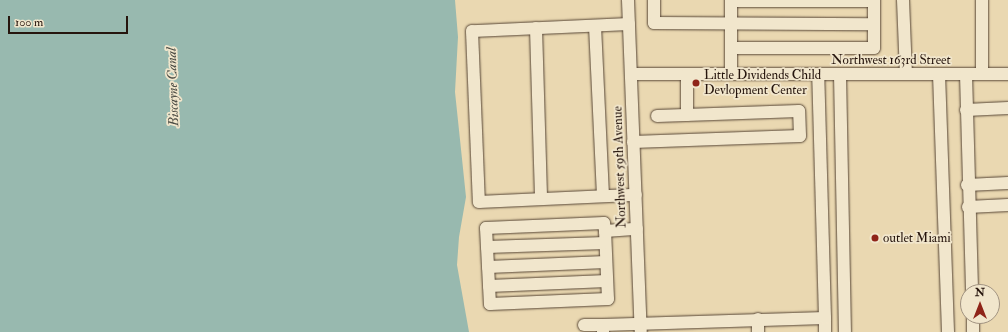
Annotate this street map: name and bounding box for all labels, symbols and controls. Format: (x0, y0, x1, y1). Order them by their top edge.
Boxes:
scale bar (10, 8, 130, 34)
text: 100 m (15, 15, 43, 30)
water label: Biscayne Canal (163, 47, 183, 127)
street label: Northwest 163rd Street (831, 52, 951, 68)
place label: Little Dividends Child Devlopment Center (704, 68, 821, 99)
marker: Little Dividends Child Devlopment Center (691, 78, 701, 88)
street label: Northwest 59th Avenue (610, 106, 630, 228)
place label: outlet Miami (883, 230, 951, 246)
marker: outlet Miami (870, 233, 880, 243)
north arrow (960, 284, 1000, 324)
text: N (975, 286, 985, 299)

